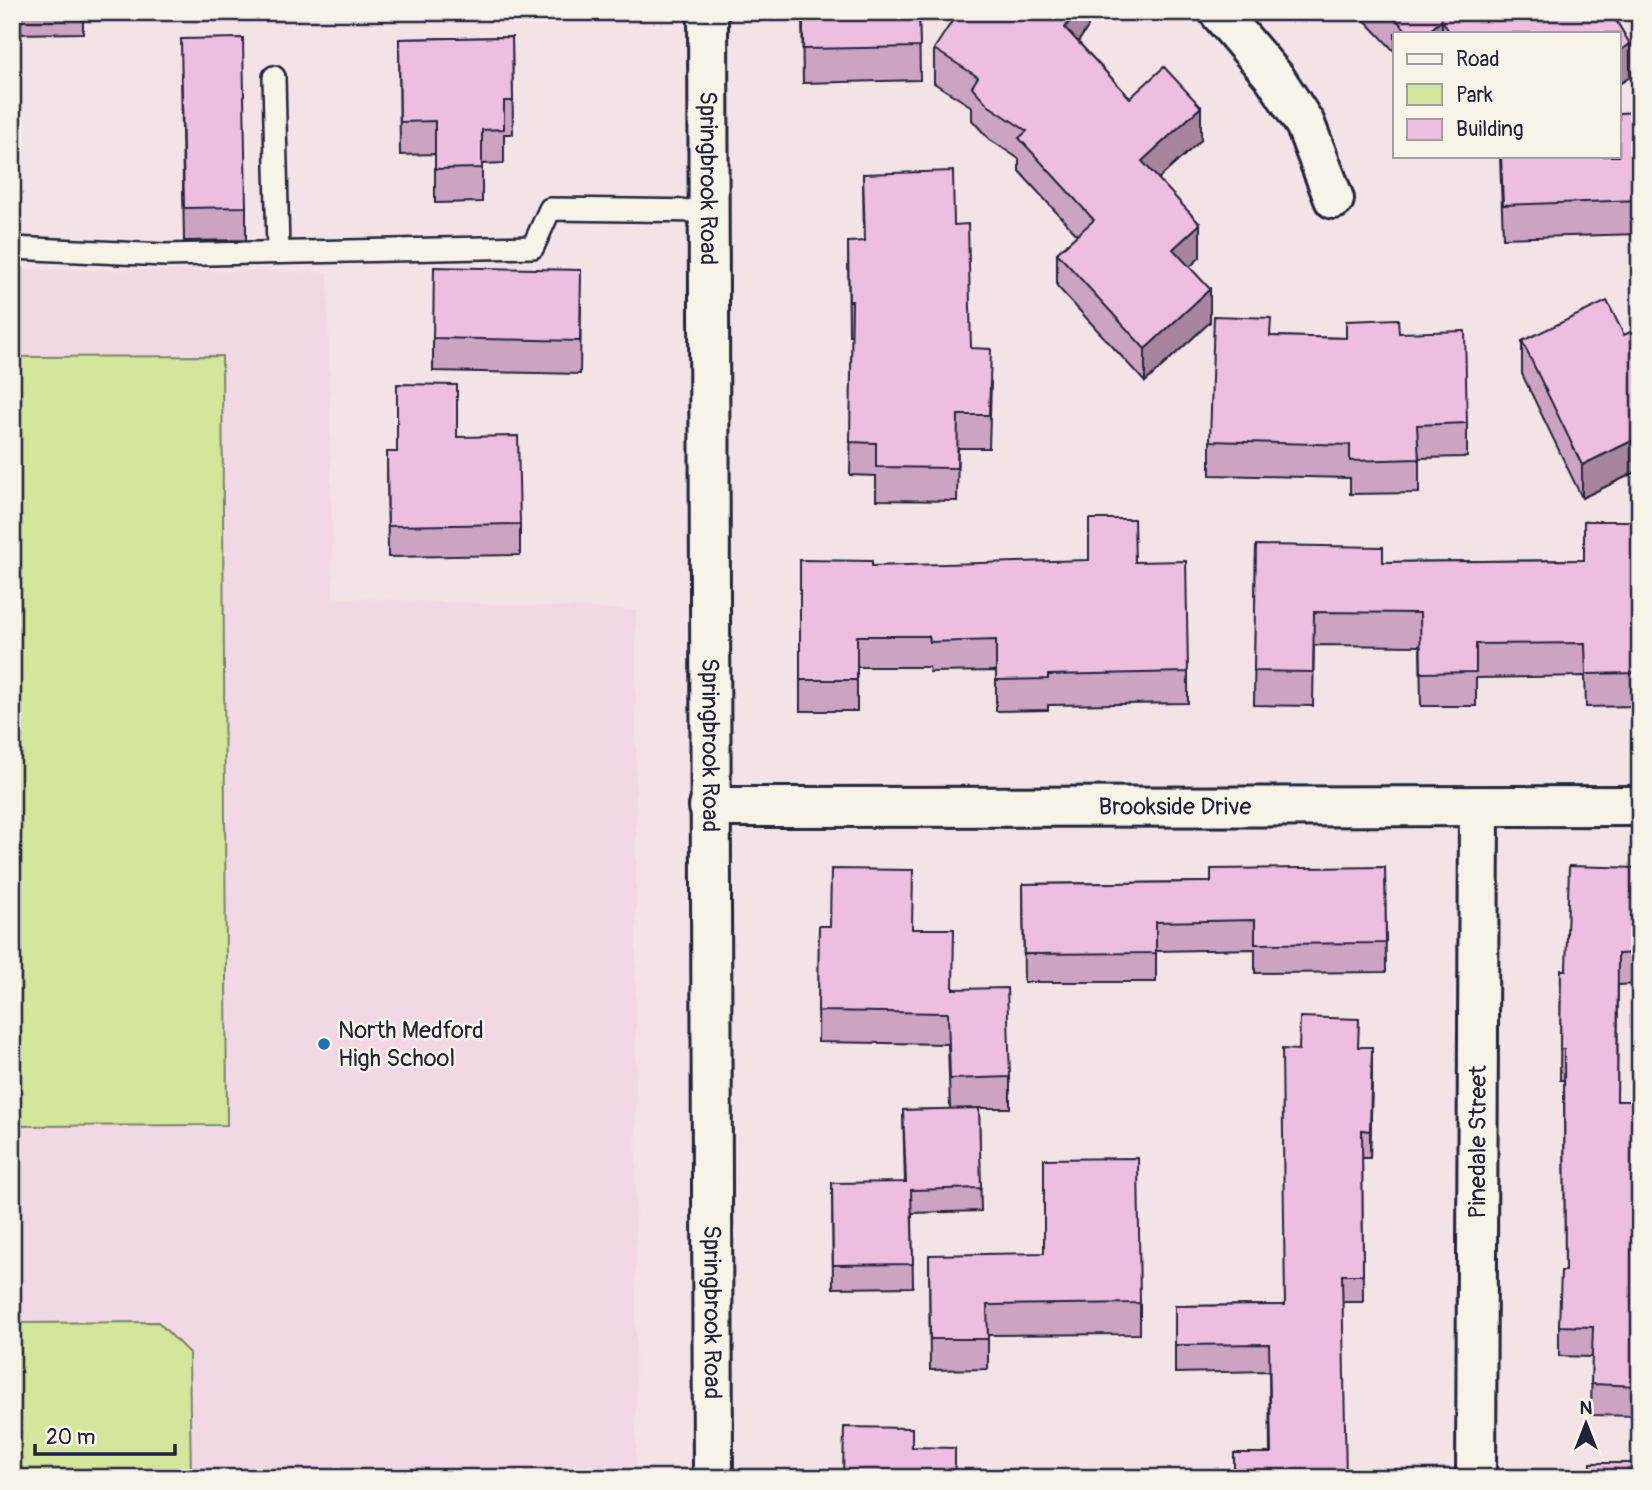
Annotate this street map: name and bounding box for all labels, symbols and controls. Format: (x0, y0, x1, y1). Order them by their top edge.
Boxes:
legend (1393, 32, 1620, 158)
text: Road (1456, 46, 1500, 73)
text: Park (1456, 82, 1493, 109)
street label: Springbrook Road (693, 91, 723, 265)
text: Building (1456, 116, 1523, 143)
street label: Springbrook Road (695, 658, 725, 832)
street label: Brookside Drive (1099, 792, 1252, 822)
place label: North Medford High School (338, 1016, 484, 1073)
marker: North Medford High School (316, 1036, 332, 1052)
street label: Pinedale Street (1463, 1065, 1493, 1219)
street label: Springbrook Road (697, 1225, 727, 1399)
north arrow (1550, 1388, 1620, 1458)
text: N (1580, 1396, 1593, 1420)
scale bar (35, 1413, 175, 1457)
text: 20 m (46, 1424, 95, 1451)

